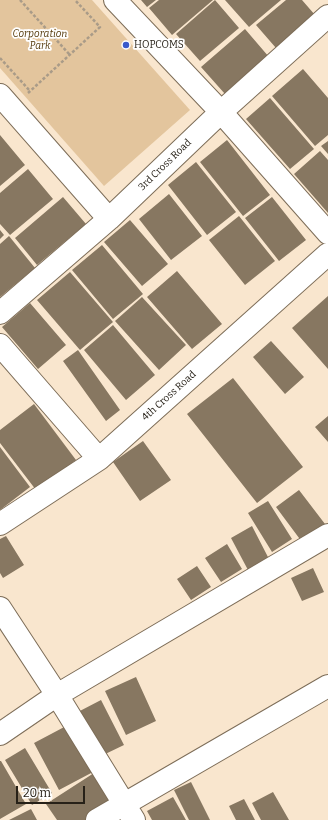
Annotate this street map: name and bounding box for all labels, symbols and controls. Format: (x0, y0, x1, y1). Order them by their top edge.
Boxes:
park label: Corporation Park (13, 28, 67, 52)
place label: HOPCOMS (134, 39, 184, 51)
marker: HOPCOMS (121, 40, 131, 50)
street label: 3rd Cross Road (136, 137, 194, 193)
street label: 4th Cross Road (139, 369, 199, 423)
scale bar (18, 778, 87, 804)
text: 20 m (23, 786, 51, 800)

